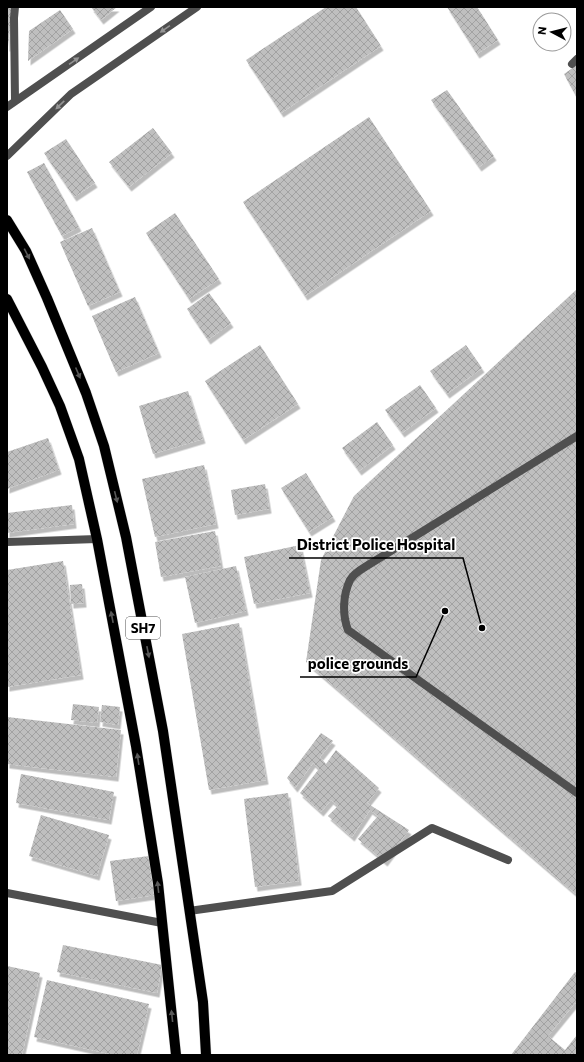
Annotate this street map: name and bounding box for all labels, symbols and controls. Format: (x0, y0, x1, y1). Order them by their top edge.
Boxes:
north arrow (532, 12, 572, 52)
one-way arrow (160, 25, 170, 33)
text: N (535, 26, 549, 36)
one-way arrow (68, 57, 79, 65)
one-way arrow (55, 100, 65, 110)
one-way arrow (24, 248, 30, 259)
one-way arrow (75, 368, 81, 380)
one-way arrow (114, 491, 120, 503)
callout: District Police Hospital (289, 531, 463, 558)
text: District Police Hospital (297, 535, 455, 553)
one-way arrow (109, 611, 115, 623)
road number: SH7 (126, 617, 160, 639)
one-way arrow (145, 646, 151, 658)
callout: police grounds (300, 650, 416, 677)
text: police grounds (308, 654, 408, 672)
one-way arrow (135, 752, 141, 765)
one-way arrow (155, 881, 162, 893)
one-way arrow (169, 1010, 176, 1022)

